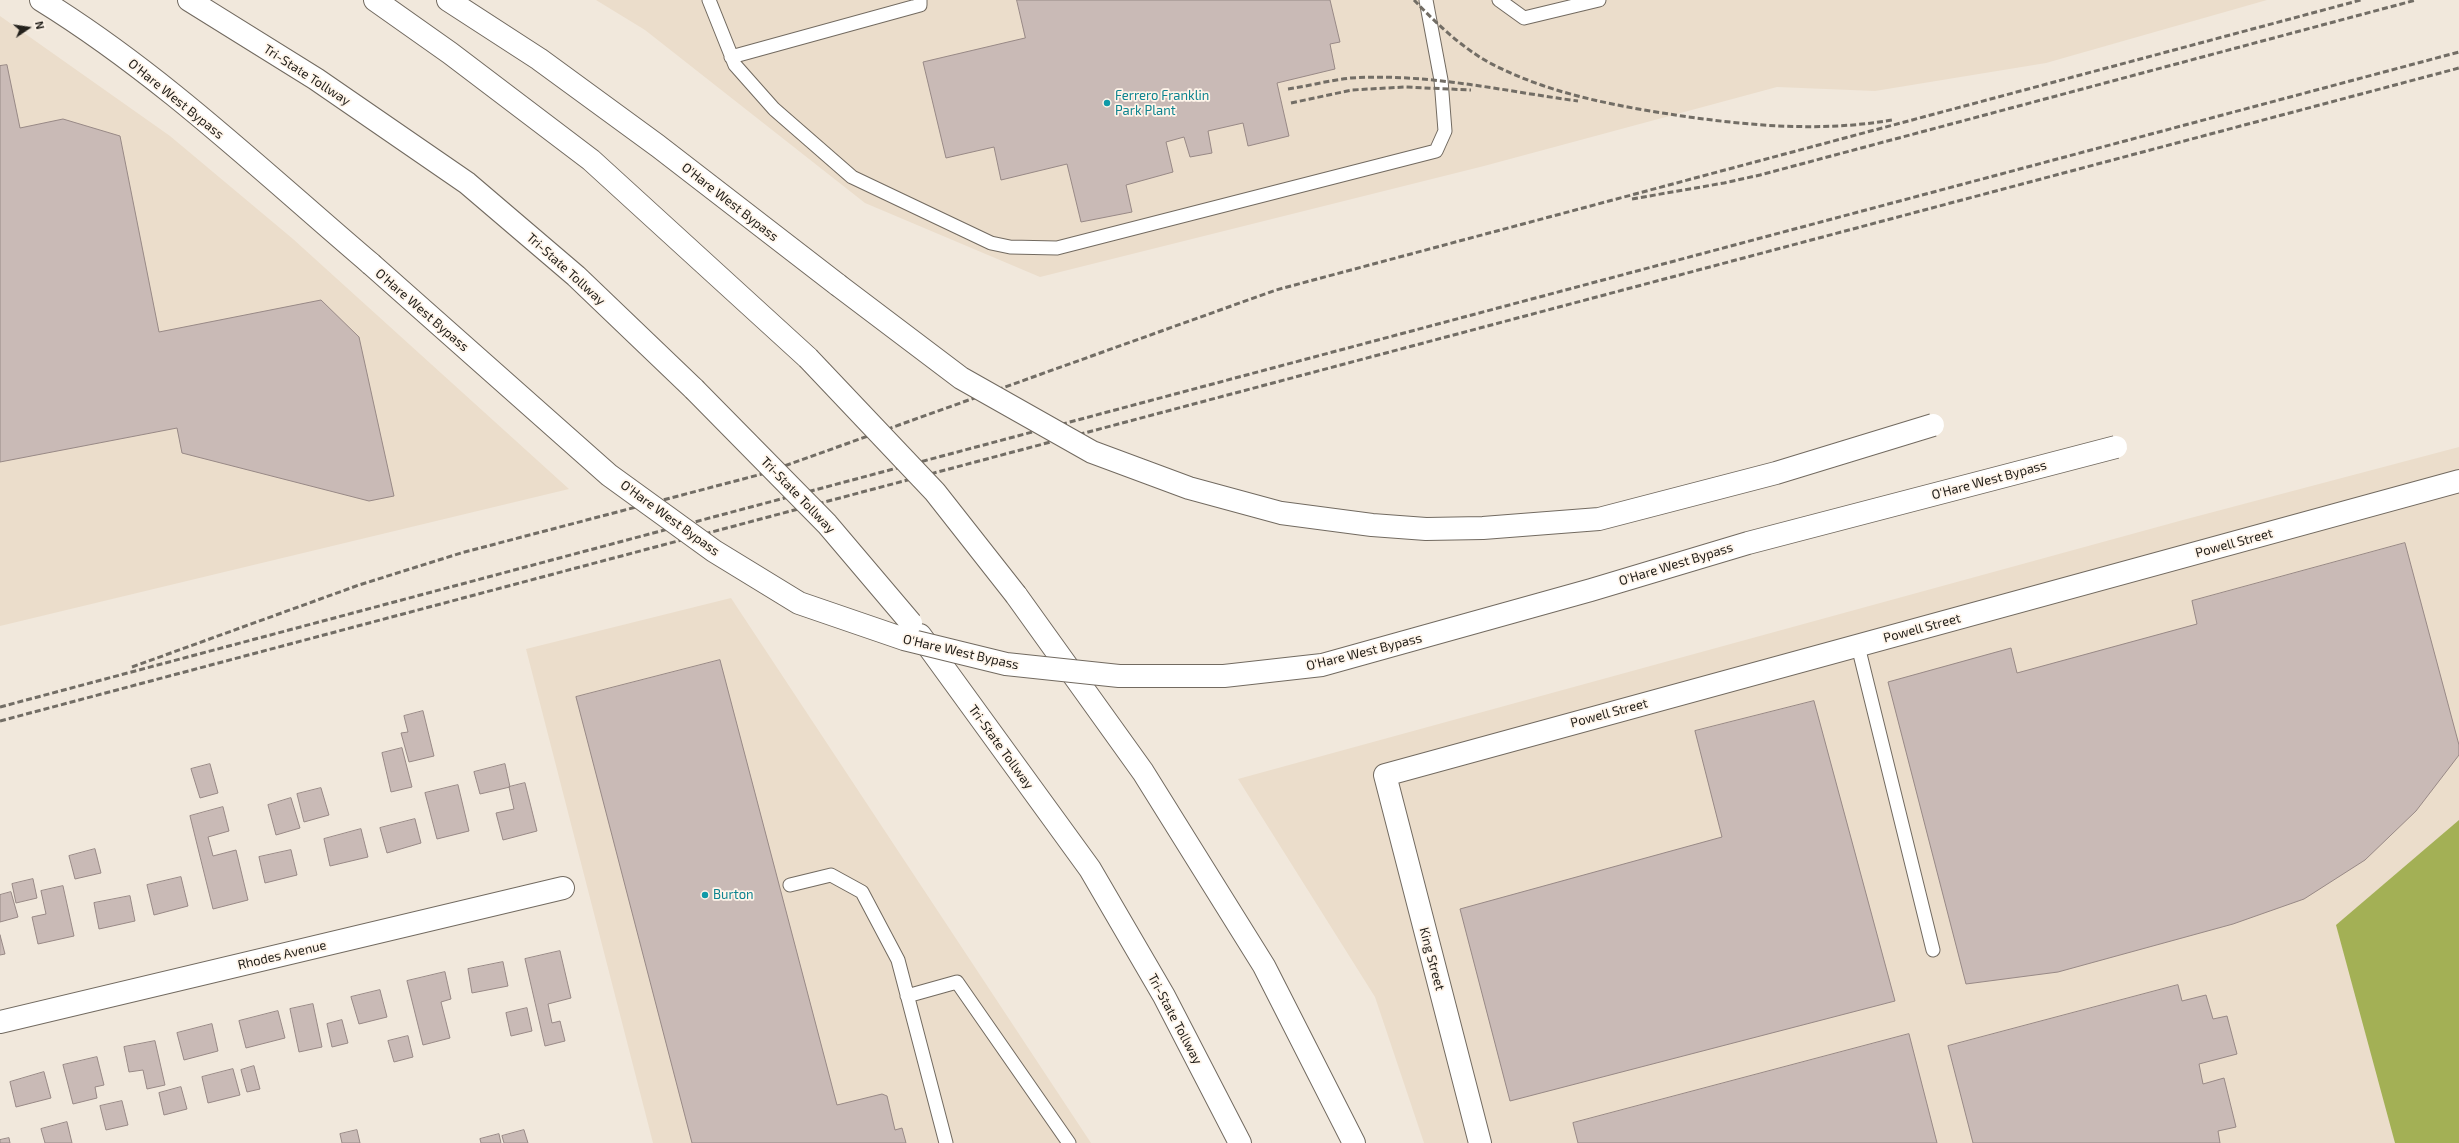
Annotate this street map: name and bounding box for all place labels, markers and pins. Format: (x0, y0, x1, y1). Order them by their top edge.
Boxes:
place label: Ferrero Franklin Park Plant (1115, 88, 1209, 119)
marker: Ferrero Franklin Park Plant (1102, 98, 1112, 108)
place label: Burton (713, 887, 754, 903)
marker: Burton (700, 890, 710, 900)

